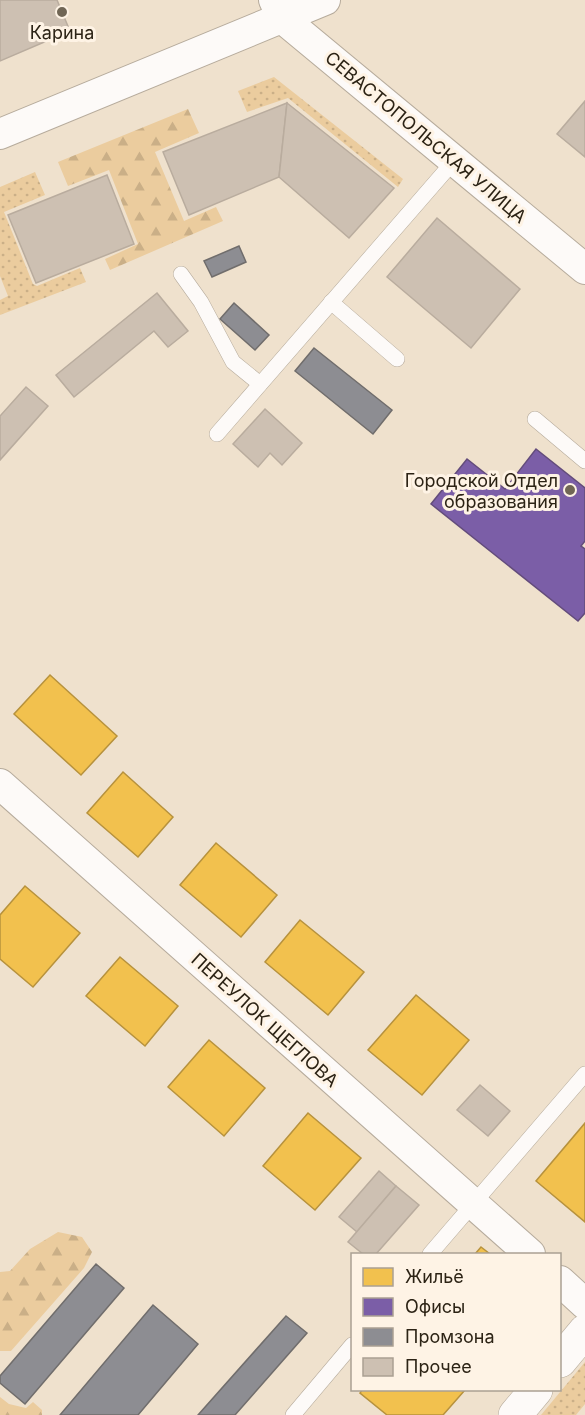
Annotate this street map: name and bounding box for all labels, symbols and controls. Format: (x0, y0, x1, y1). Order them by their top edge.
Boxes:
marker: Карина (55, 5, 69, 19)
place label: Карина (30, 22, 94, 43)
street label: СЕВАСТОПОЛЬСКАЯ УЛИЦА (321, 47, 531, 227)
place label: Городской Отдел образования (405, 470, 558, 512)
marker: Городской Отдел образования (563, 483, 577, 497)
street label: ПЕРЕУЛОК ЩЕГЛОВА (187, 949, 343, 1091)
legend (351, 1253, 561, 1391)
text: Жильё (405, 1266, 464, 1287)
text: Офисы (405, 1296, 465, 1317)
text: Промзона (405, 1326, 495, 1347)
text: Прочее (405, 1356, 472, 1377)

